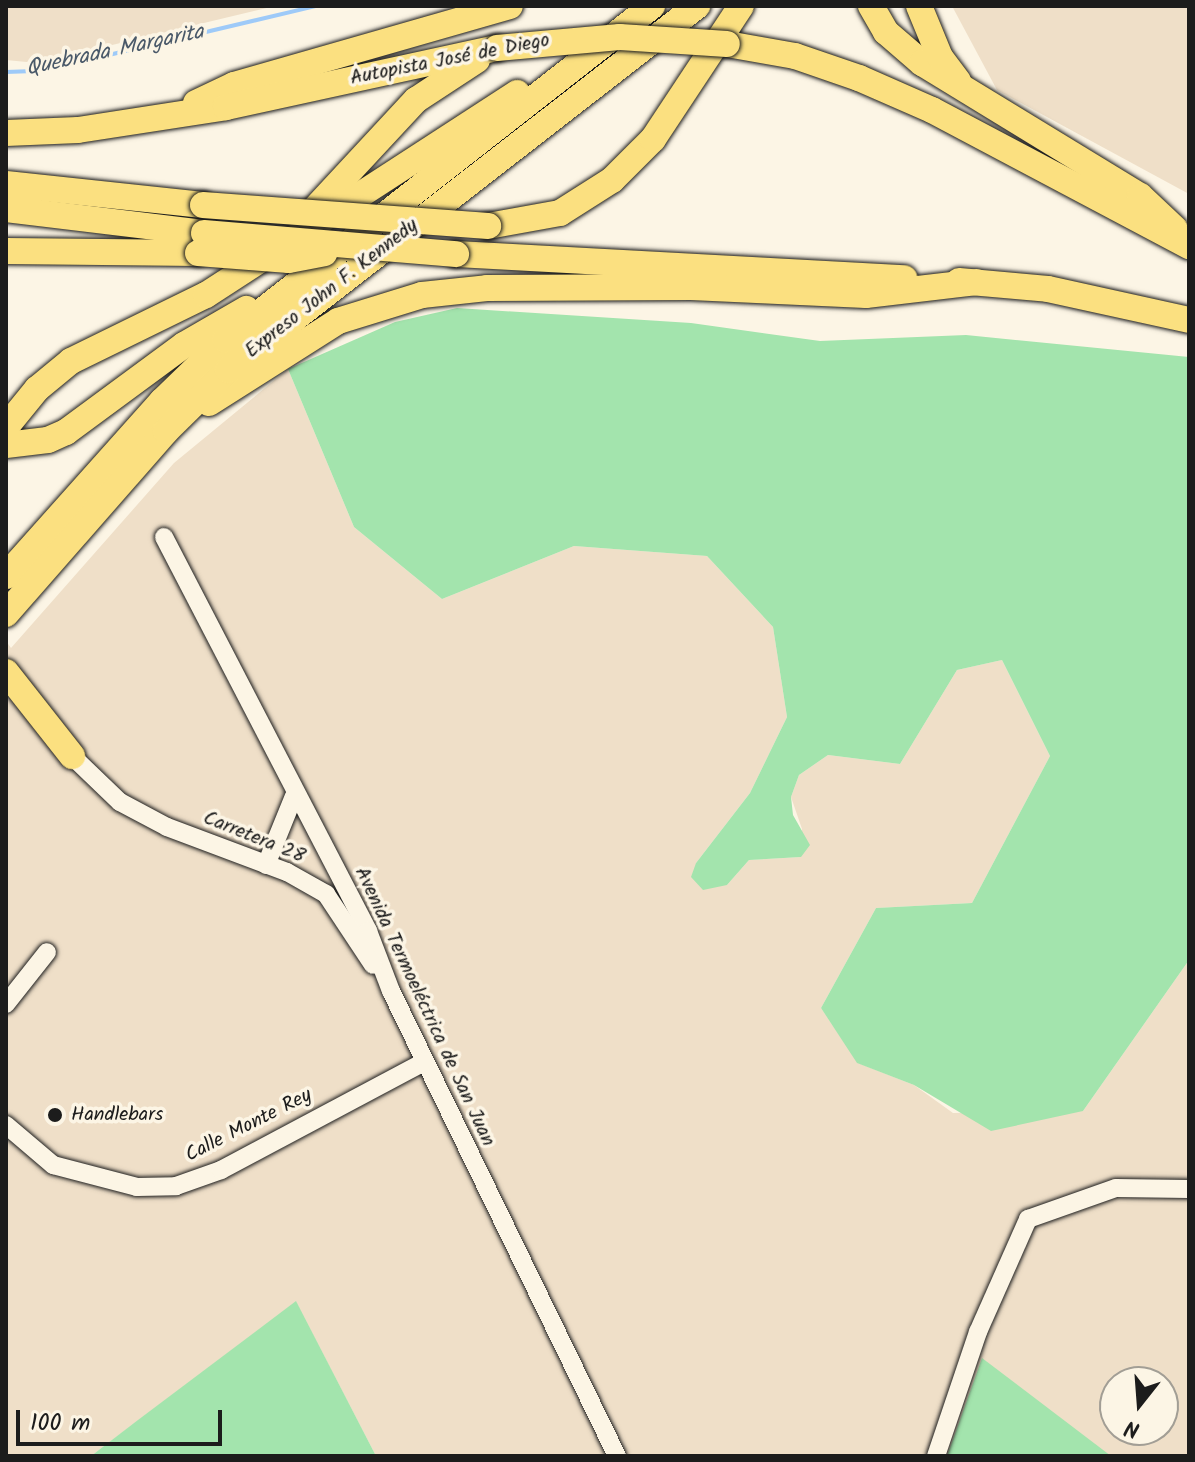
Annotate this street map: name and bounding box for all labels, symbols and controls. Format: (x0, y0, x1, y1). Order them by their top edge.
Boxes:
water label: Quebrada Margarita (24, 19, 206, 83)
street label: Autopista José de Diego (348, 29, 552, 91)
street label: Expreso John F. Kennedy (241, 214, 423, 364)
street label: Carretera 28 (199, 807, 309, 869)
street label: Avenida Termoeléctrica de San Juan (349, 864, 499, 1150)
street label: Calle Monte Rey (182, 1084, 316, 1168)
place label: Handlebars (71, 1103, 163, 1127)
marker: Handlebars (46, 1106, 64, 1124)
north arrow (1099, 1366, 1179, 1446)
scale bar (20, 1394, 226, 1444)
text: 100 m (30, 1404, 90, 1443)
text: N (1121, 1409, 1144, 1446)

